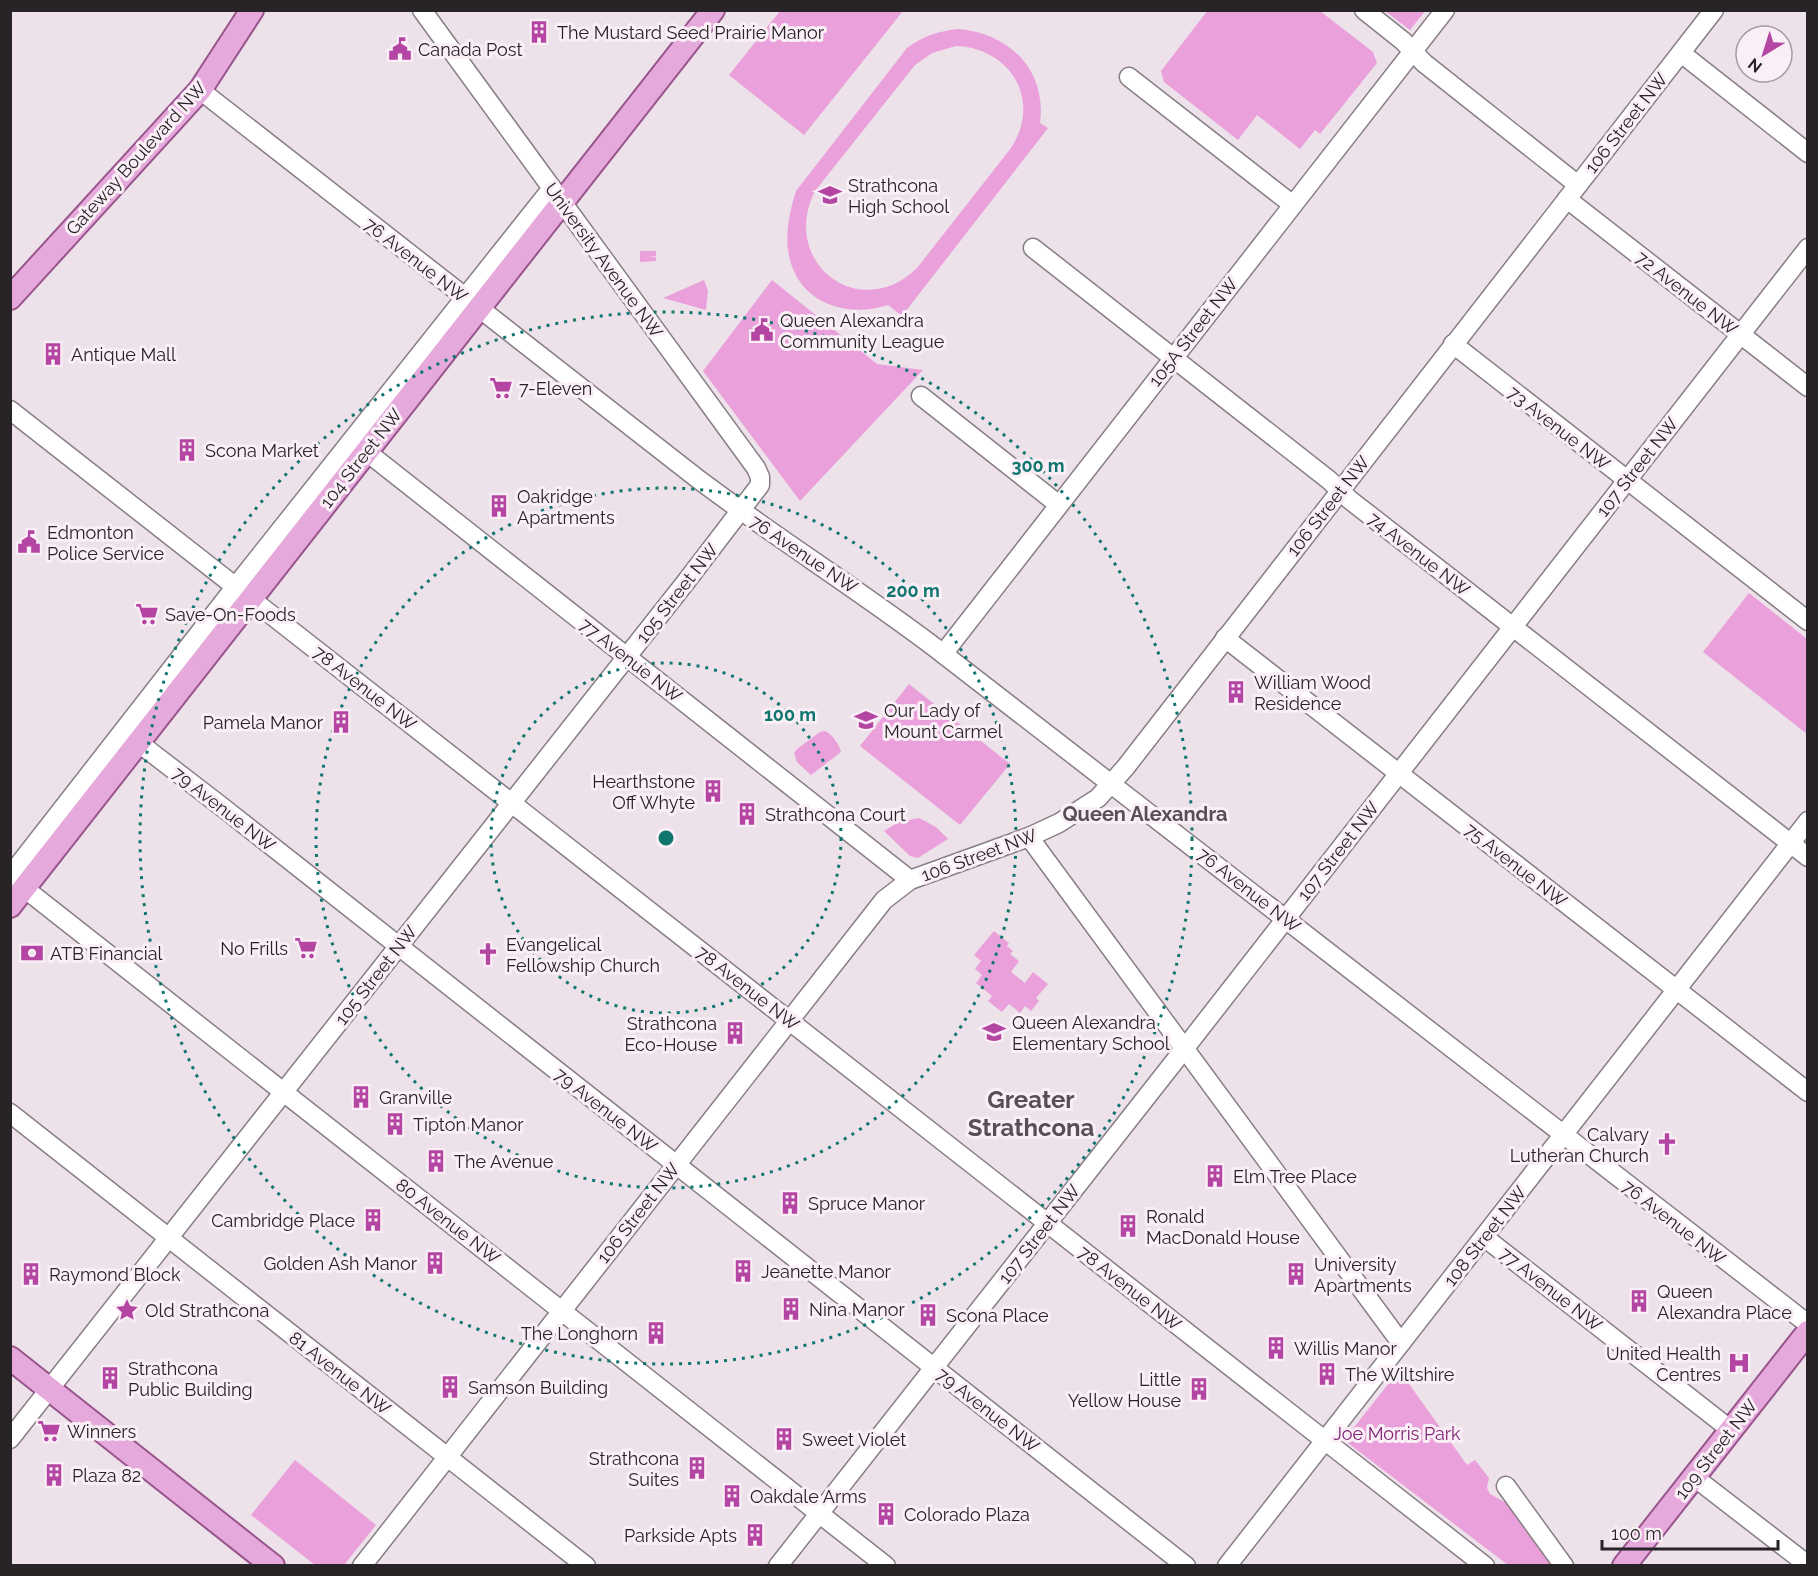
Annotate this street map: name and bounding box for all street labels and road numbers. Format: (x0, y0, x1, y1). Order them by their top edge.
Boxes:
street label: 106 Street NW (1580, 69, 1672, 177)
street label: Gateway Boulevard NW (62, 77, 210, 239)
street label: University Avenue NW (541, 178, 667, 342)
street label: 76 Avenue NW (360, 213, 472, 307)
street label: 72 Avenue NW (1632, 247, 1742, 339)
street label: 105A Street NW (1144, 273, 1242, 390)
street label: 73 Avenue NW (1504, 382, 1614, 474)
street label: 104 Street NW (316, 404, 406, 512)
street label: 107 Street NW (1592, 413, 1682, 521)
street label: 106 Street NW (1282, 452, 1374, 560)
street label: 74 Avenue NW (1364, 508, 1474, 600)
street label: 76 Avenue NW (746, 510, 862, 598)
street label: 105 Street NW (632, 539, 722, 647)
street label: 77 Avenue NW (576, 614, 686, 706)
street label: 78 Avenue NW (309, 641, 421, 735)
street label: 79 Avenue NW (168, 762, 280, 856)
street label: 107 Street NW (1293, 797, 1383, 905)
street label: 75 Avenue NW (1461, 819, 1571, 911)
street label: 106 Street NW (918, 824, 1040, 886)
street label: 76 Avenue NW (1193, 843, 1305, 937)
street label: 105 Street NW (331, 921, 421, 1029)
street label: 78 Avenue NW (692, 941, 804, 1035)
street label: 79 Avenue NW (550, 1063, 662, 1157)
street label: 106 Street NW (592, 1159, 684, 1267)
street label: 80 Avenue NW (392, 1174, 504, 1268)
street label: 76 Avenue NW (1618, 1175, 1730, 1269)
street label: 107 Street NW (994, 1180, 1084, 1288)
street label: 108 Street NW (1439, 1182, 1531, 1290)
street label: 78 Avenue NW (1074, 1241, 1186, 1335)
street label: 77 Avenue NW (1496, 1243, 1606, 1335)
street label: 81 Avenue NW (285, 1327, 395, 1419)
street label: 79 Avenue NW (932, 1363, 1044, 1457)
street label: 109 Street NW (1670, 1395, 1762, 1503)

